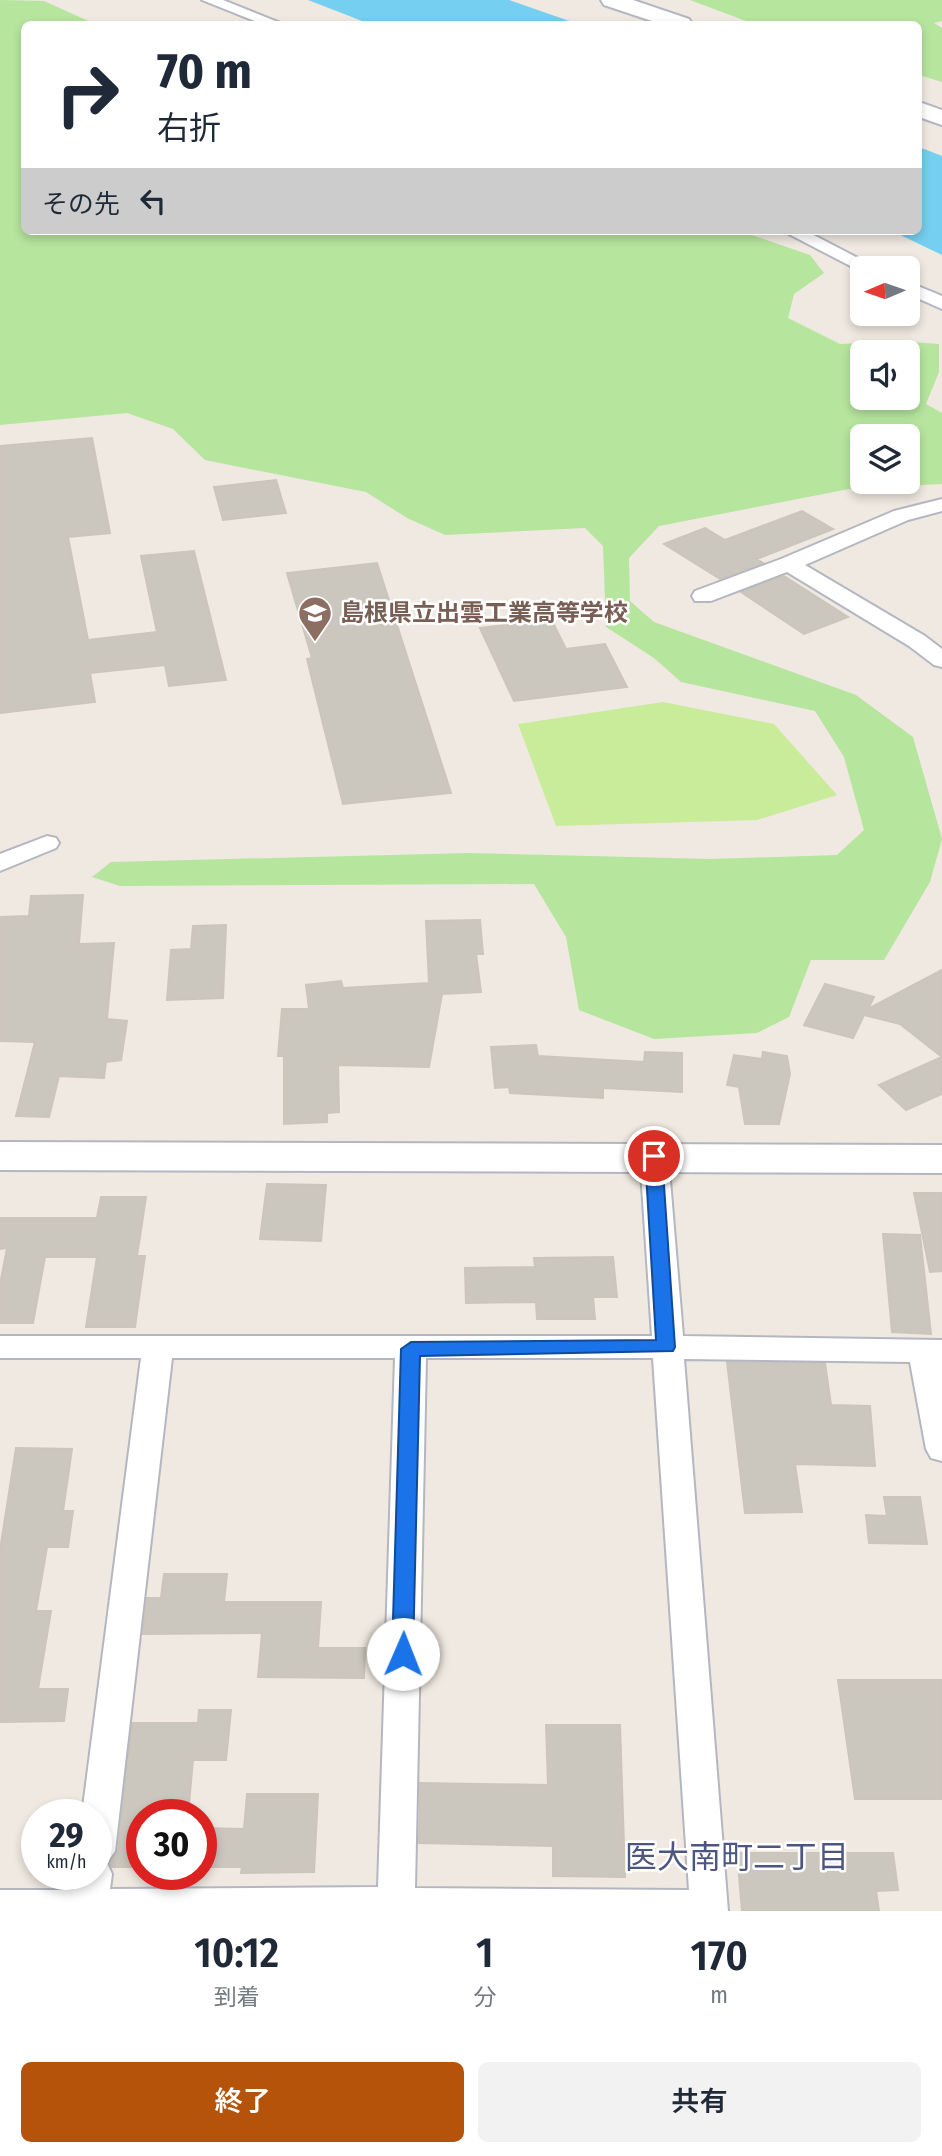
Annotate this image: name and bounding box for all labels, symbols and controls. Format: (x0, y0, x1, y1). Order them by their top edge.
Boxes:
text: 70 m (157, 42, 252, 101)
icon: right (42, 49, 133, 140)
text: 右折 (157, 109, 221, 147)
icon: left (134, 182, 172, 220)
text: その先 (42, 189, 120, 220)
north arrow (850, 256, 920, 326)
map controls (850, 256, 920, 494)
button: sound (850, 340, 920, 410)
button: layers (850, 424, 920, 494)
school or university icon: 島根県立出雲工業高等学校 (296, 594, 334, 643)
place label: 島根県立出雲工業高等学校 (340, 599, 628, 627)
pin (624, 1126, 684, 1186)
icon: arrive (635, 1137, 673, 1175)
position arrow (366, 1617, 440, 1691)
speed limit sign: 30 (126, 1799, 217, 1890)
text: 29 (49, 1814, 84, 1856)
district label: 医大南町二丁目 (625, 1838, 849, 1876)
text: km/h (46, 1851, 87, 1873)
text: 10:12 (194, 1928, 279, 1978)
text: 1 (476, 1928, 494, 1978)
text: 170 (690, 1931, 748, 1981)
text: m (710, 1981, 728, 2009)
text: 到着 (214, 1983, 260, 2011)
text: 分 (473, 1983, 496, 2011)
button: 終了 (21, 2062, 464, 2142)
button: 共有 (478, 2062, 921, 2142)

